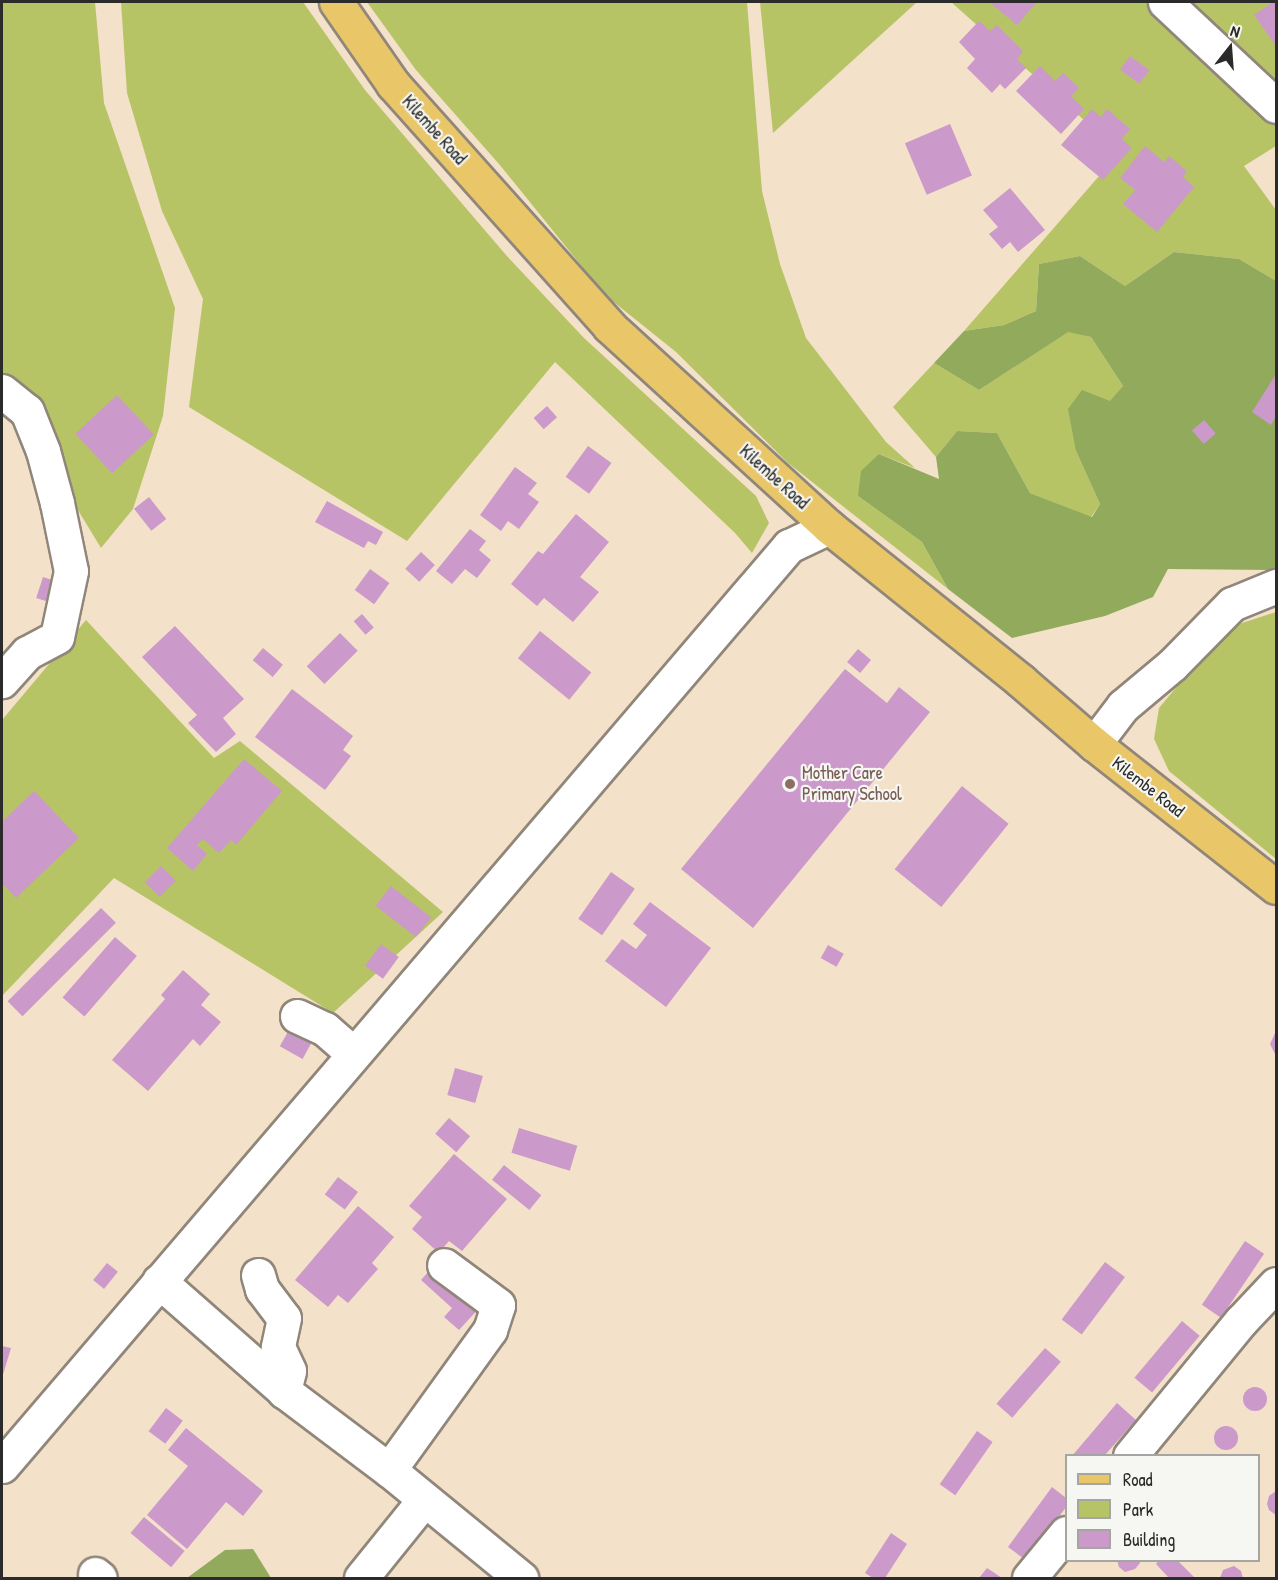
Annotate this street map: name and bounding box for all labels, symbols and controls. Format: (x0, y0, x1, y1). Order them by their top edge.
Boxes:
north arrow (1200, 18, 1260, 78)
text: N (1228, 19, 1243, 43)
street label: Kilembe Road (397, 91, 471, 169)
street label: Kilembe Road (735, 440, 813, 514)
street label: Kilembe Road (1108, 752, 1188, 822)
place label: Mother Care Primary School (802, 763, 902, 806)
marker: Mother Care Primary School (783, 777, 797, 791)
legend (1065, 1454, 1260, 1562)
text: Road (1123, 1467, 1153, 1492)
text: Park (1123, 1497, 1153, 1522)
text: Building (1123, 1527, 1175, 1552)

